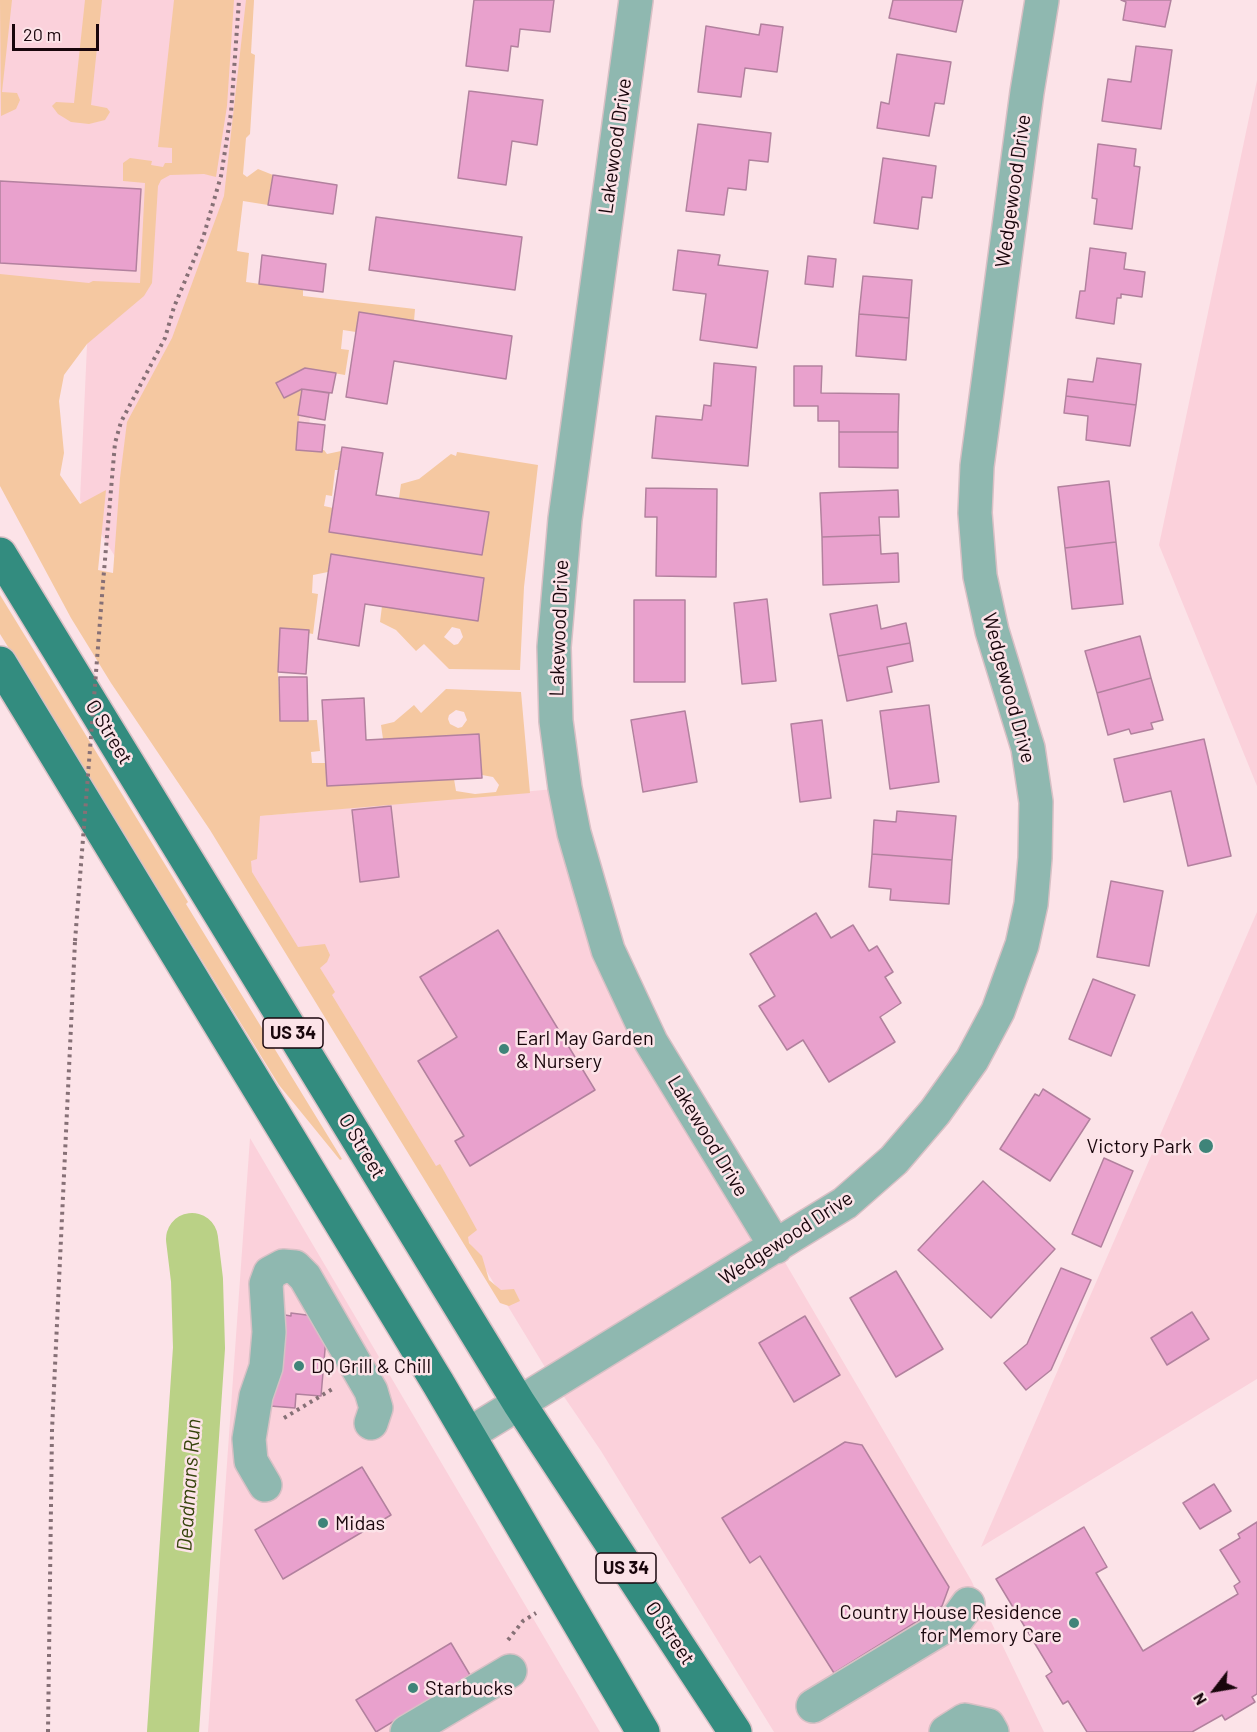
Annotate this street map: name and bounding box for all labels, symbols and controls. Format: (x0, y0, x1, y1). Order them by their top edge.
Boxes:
scale bar (15, 12, 102, 50)
text: 20 m (23, 23, 61, 45)
street label: Lakewood Drive (594, 77, 636, 215)
street label: Wedgewood Drive (990, 113, 1036, 269)
street label: Lakewood Drive (545, 559, 573, 697)
street label: Wedgewood Drive (977, 610, 1041, 766)
street label: O Street (80, 695, 138, 769)
road number: US 34 (263, 1018, 323, 1048)
place label: Earl May Garden & Nursery (516, 1026, 654, 1073)
marker: Earl May Garden & Nursery (497, 1042, 511, 1056)
street label: Lakewood Drive (662, 1071, 754, 1201)
street label: O Street (333, 1109, 391, 1183)
place label: Victory Park (1086, 1134, 1192, 1158)
marker: Victory Park (1197, 1137, 1215, 1155)
street label: Wedgewood Drive (715, 1186, 857, 1290)
place label: DQ Grill & Chill (311, 1354, 431, 1378)
marker: DQ Grill & Chill (292, 1359, 306, 1373)
water label: Deadmans Run (172, 1418, 206, 1552)
place label: Midas (335, 1511, 385, 1535)
marker: Midas (316, 1516, 330, 1530)
road number: US 34 (596, 1553, 656, 1583)
street label: O Street (640, 1597, 700, 1669)
place label: Country House Residence for Memory Care (840, 1600, 1062, 1647)
marker: Country House Residence for Memory Care (1067, 1616, 1081, 1630)
north arrow (1185, 1660, 1245, 1720)
place label: Starbucks (425, 1676, 513, 1700)
marker: Starbucks (406, 1681, 420, 1695)
text: N (1188, 1690, 1210, 1709)

